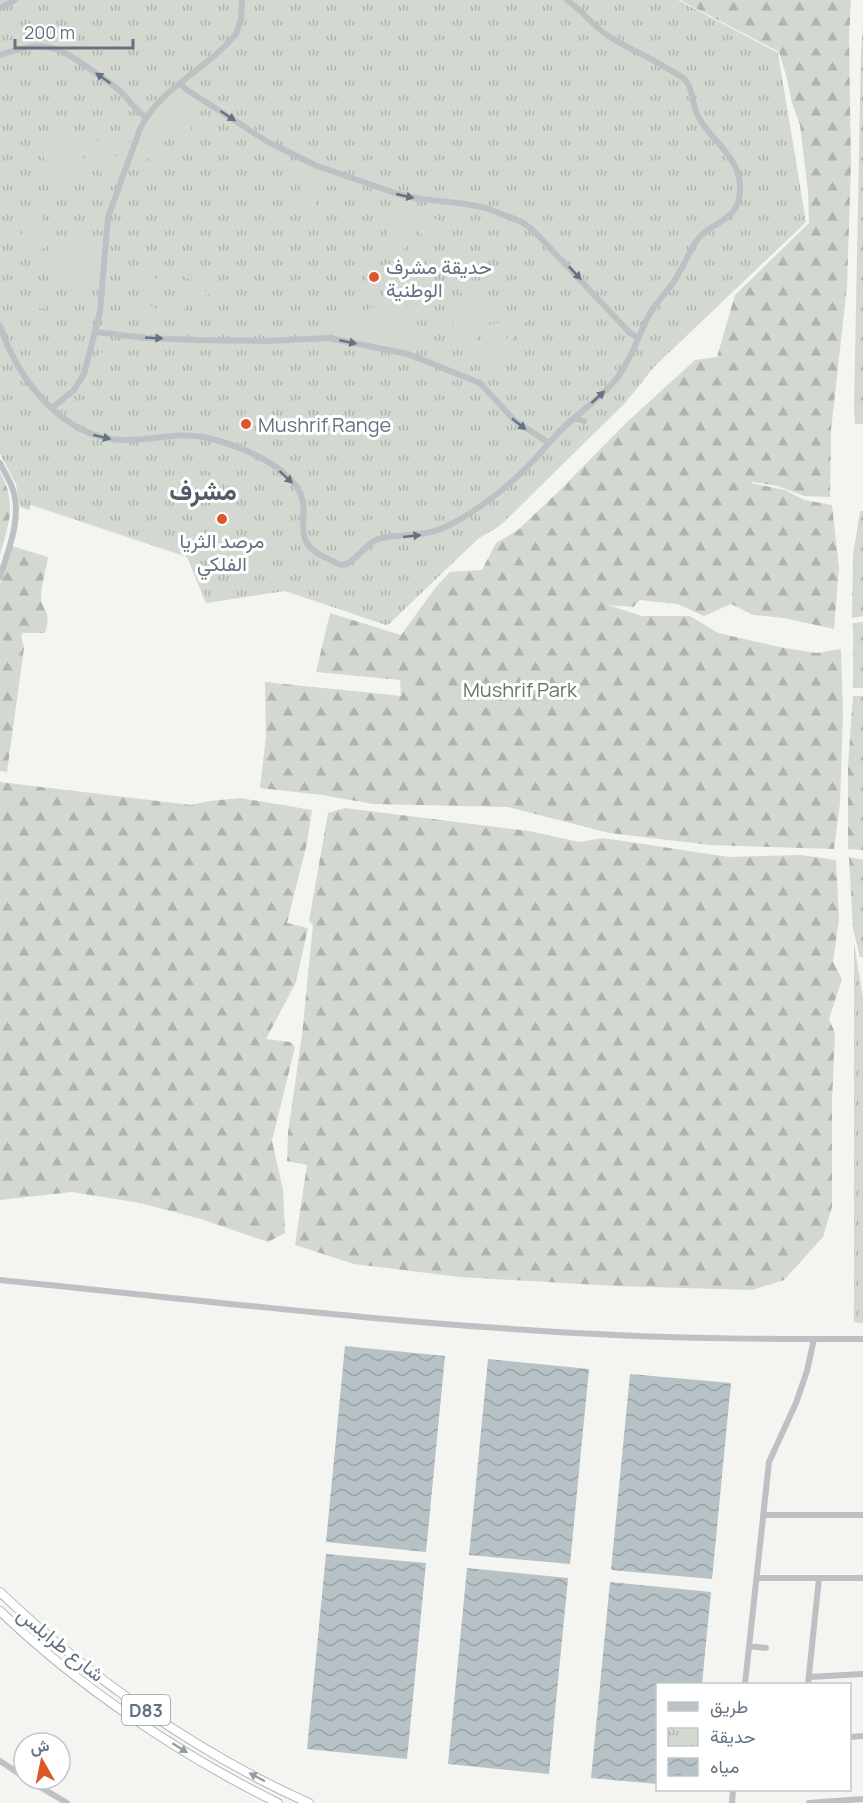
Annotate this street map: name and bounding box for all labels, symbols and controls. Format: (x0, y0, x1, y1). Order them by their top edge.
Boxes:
scale bar (15, 12, 134, 50)
text: 200 m (24, 20, 75, 44)
one-way arrow (95, 73, 111, 84)
one-way arrow (220, 111, 236, 122)
one-way arrow (396, 192, 415, 201)
place label: حديقة مشرف الوطنية (386, 253, 492, 303)
one-way arrow (568, 266, 582, 281)
marker: حديقة مشرف الوطنية (367, 270, 381, 284)
one-way arrow (144, 334, 163, 343)
one-way arrow (339, 338, 358, 347)
one-way arrow (591, 390, 606, 404)
place label: Mushrif Range (258, 411, 391, 438)
marker: Mushrif Range (239, 417, 253, 431)
one-way arrow (511, 417, 527, 430)
one-way arrow (93, 432, 111, 442)
one-way arrow (279, 470, 294, 484)
district label: مشرف (169, 472, 237, 508)
marker: مرصد الثريا الفلكي (215, 512, 229, 526)
place label: مرصد الثريا الفلكي (180, 527, 264, 581)
one-way arrow (402, 531, 421, 541)
park label: Mushrif Park (463, 676, 578, 703)
street label: شارع طرابلس (11, 1600, 110, 1688)
legend (656, 1683, 851, 1791)
text: طريق (710, 1694, 748, 1718)
road number: D83 (122, 1695, 170, 1725)
text: حديقة (710, 1724, 756, 1748)
north arrow (12, 1731, 72, 1791)
text: ش (28, 1734, 51, 1759)
one-way arrow (172, 1742, 188, 1753)
text: مياه (710, 1754, 739, 1778)
one-way arrow (248, 1772, 265, 1782)

